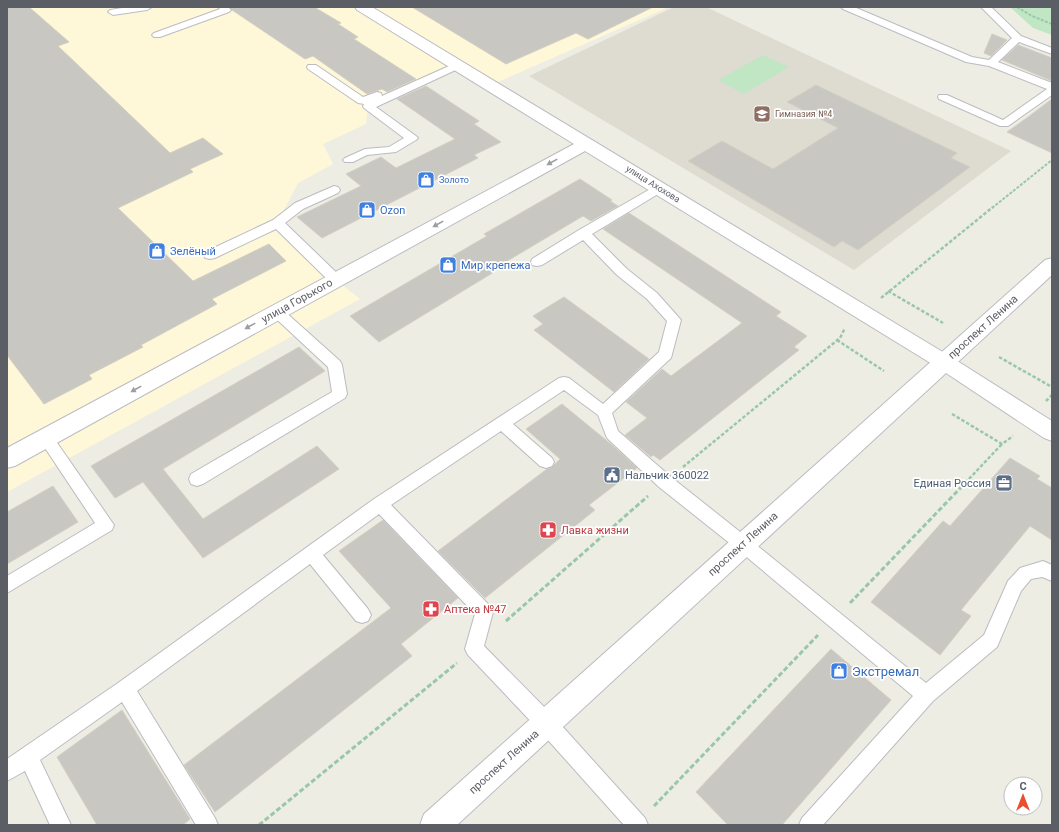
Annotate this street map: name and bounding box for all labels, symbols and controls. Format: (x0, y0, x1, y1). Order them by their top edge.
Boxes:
school or university icon: Гимназия №4 (752, 104, 772, 124)
place label: Гимназия №4 (775, 109, 832, 119)
one-way arrow (546, 158, 558, 165)
street label: улица Ахохова (624, 163, 682, 205)
shop icon: Золото (416, 170, 436, 190)
place label: Золото (439, 175, 469, 185)
shop icon: Ozon (357, 200, 377, 220)
place label: Ozon (380, 204, 405, 217)
one-way arrow (432, 221, 444, 227)
shop icon: Зелёный (147, 241, 167, 261)
place label: Зелёный (170, 245, 216, 258)
shop icon: Мир крепежа (438, 255, 458, 275)
place label: Мир крепежа (461, 259, 530, 272)
street label: улица Горького (259, 276, 335, 326)
street label: проспект Ленина (945, 292, 1021, 362)
one-way arrow (244, 323, 256, 330)
one-way arrow (130, 385, 142, 392)
public building icon: Нальчик 360022 (602, 465, 622, 485)
place label: Нальчик 360022 (625, 469, 709, 482)
office icon: Единая Россия (994, 473, 1014, 493)
place label: Единая Россия (914, 477, 991, 490)
street label: проспект Ленина (705, 509, 781, 579)
pharmacy icon: Лавка жизни (538, 520, 558, 540)
place label: Лавка жизни (561, 524, 629, 537)
pharmacy icon: Аптека №47 (421, 599, 441, 619)
place label: Аптека №47 (444, 603, 507, 616)
shop icon: Экстремал (829, 661, 849, 681)
place label: Экстремал (852, 664, 919, 679)
street label: проспект Ленина (466, 727, 542, 797)
north arrow (1003, 776, 1043, 816)
text: С (1019, 780, 1027, 793)

